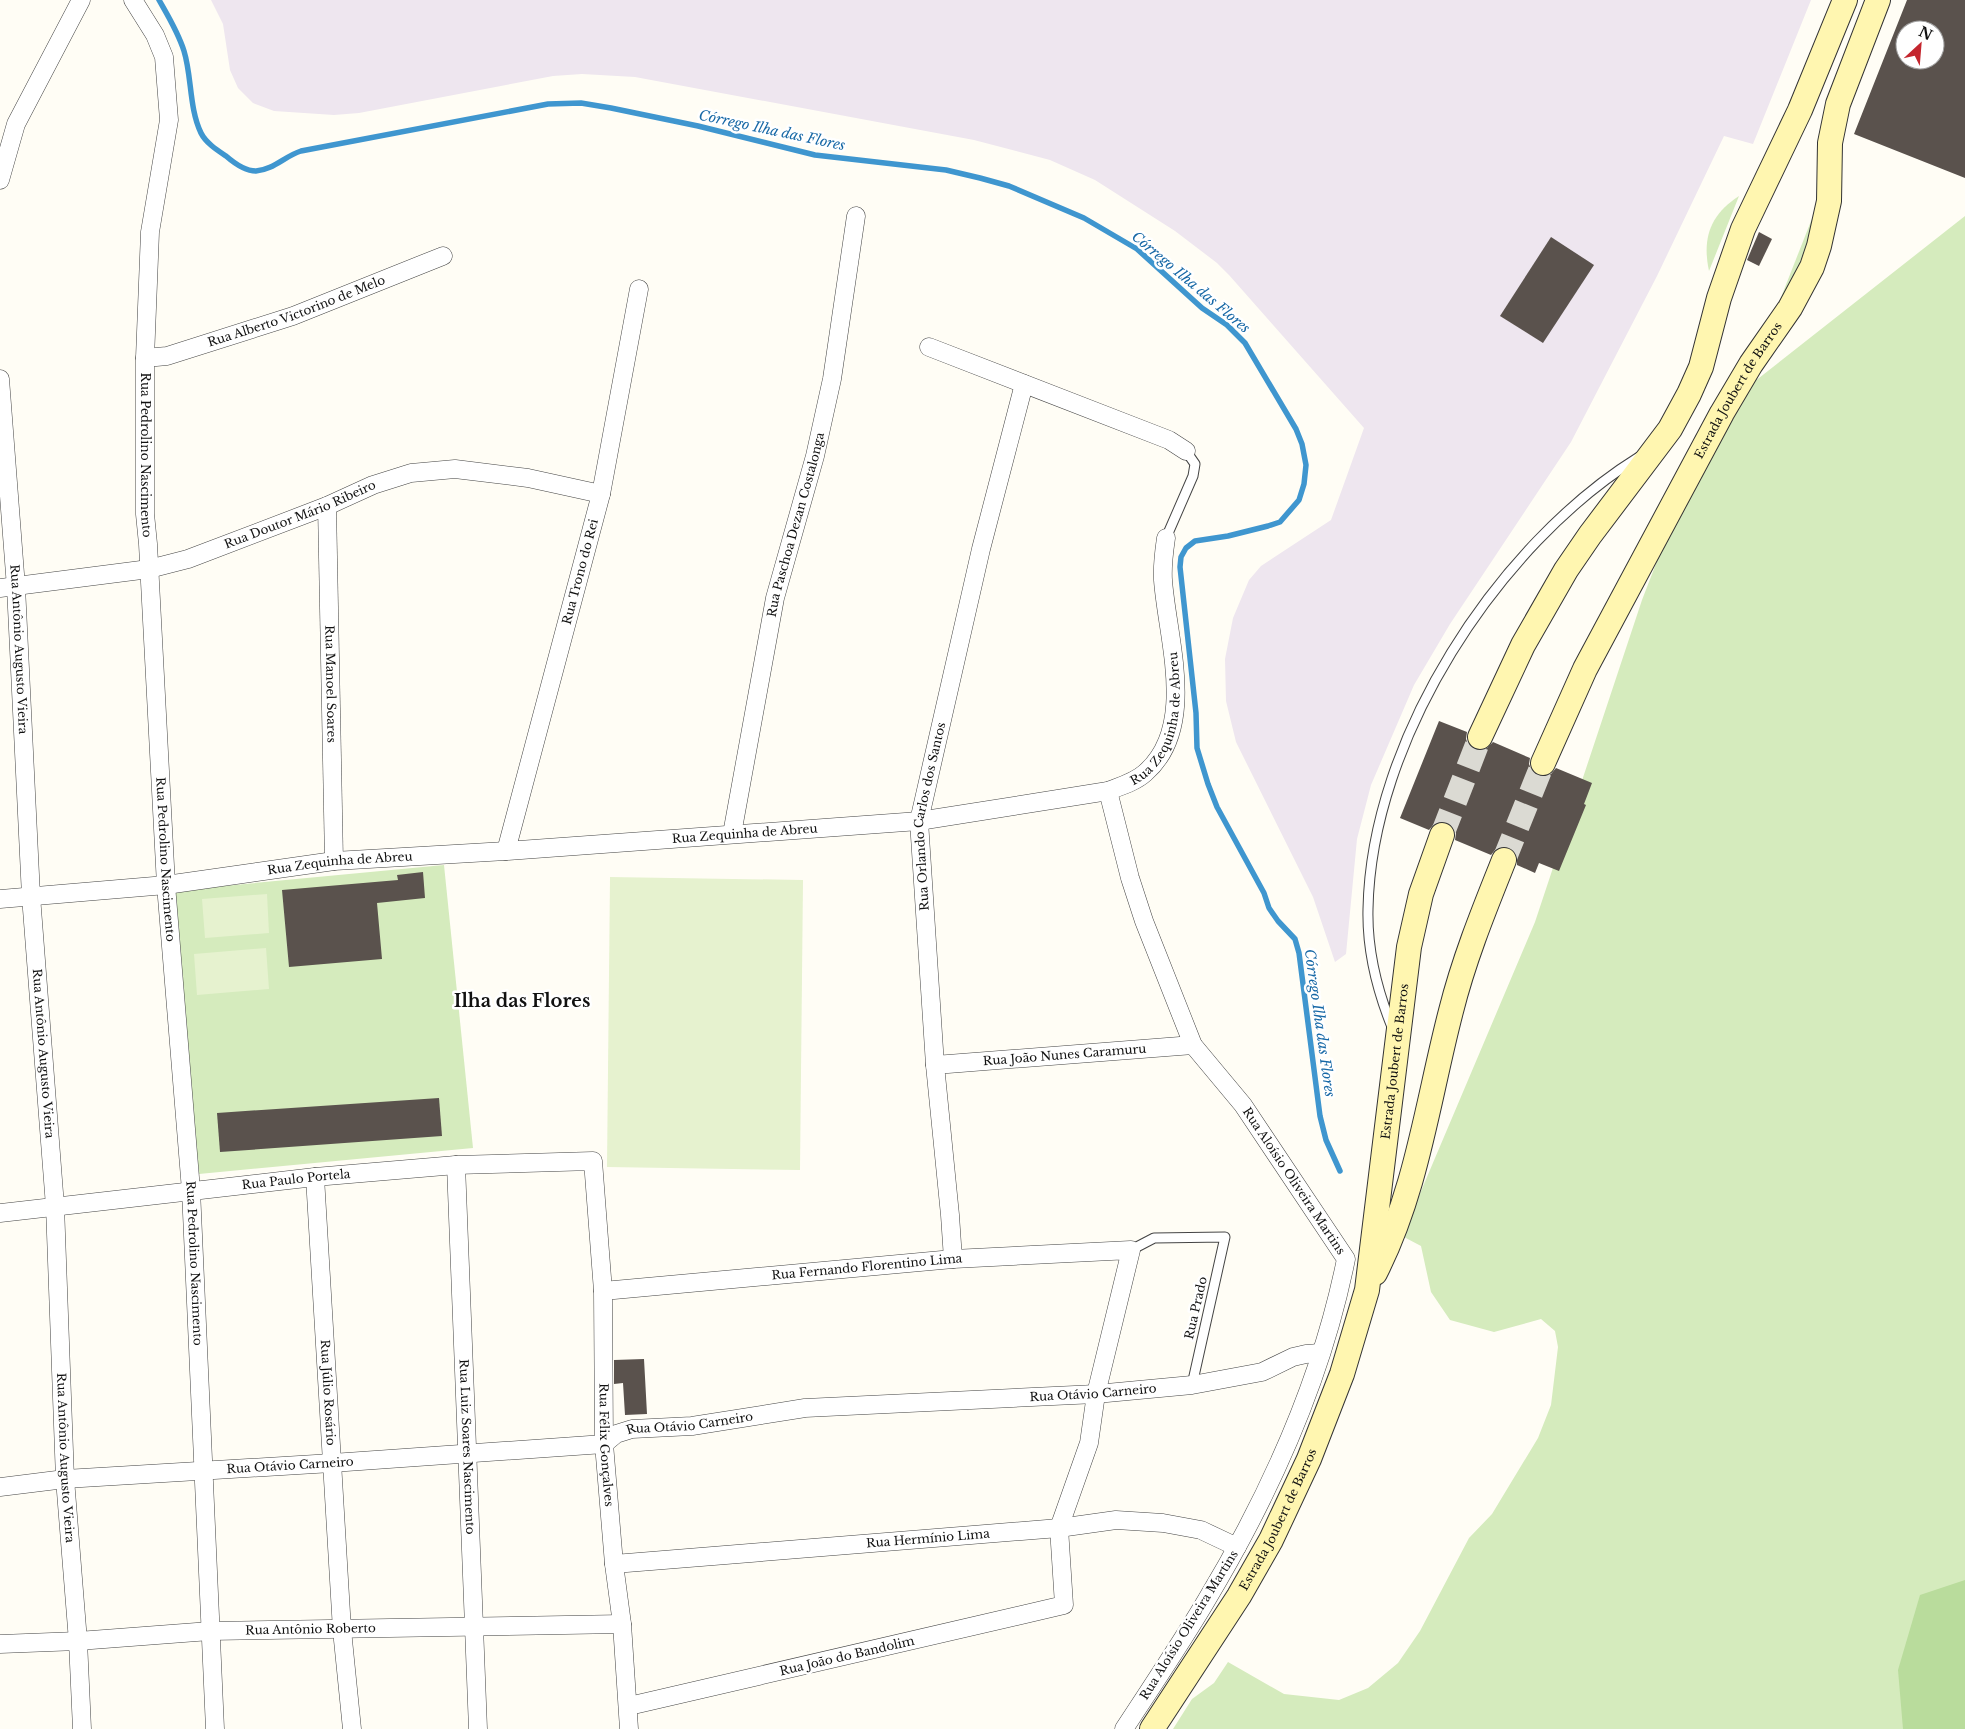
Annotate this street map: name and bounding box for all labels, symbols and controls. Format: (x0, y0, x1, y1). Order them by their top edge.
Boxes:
north arrow (1895, 20, 1945, 70)
text: N (1916, 22, 1936, 44)
water label: Córrego Ilha das Flores (697, 106, 847, 154)
water label: Córrego Ilha das Flores (1128, 227, 1254, 337)
street label: Rua Alberto Victorino de Melo (206, 272, 387, 350)
street label: Estrada Joubert de Barros (1691, 319, 1785, 461)
street label: Rua Pedrolino Nascimento (138, 373, 155, 538)
street label: Rua Paschoa Dezan Costalonga (764, 430, 827, 618)
street label: Rua Doutor Mário Ribeiro (222, 477, 378, 551)
street label: Rua Trono do Rei (559, 517, 601, 626)
street label: Rua Antônio Augusto Vieira (7, 564, 31, 735)
street label: Rua Manoel Soares (322, 625, 340, 743)
street label: Rua Zequinha de Abreu (1128, 651, 1183, 788)
street label: Rua Orlando Carlos dos Santos (911, 721, 948, 911)
street label: Rua Pedrolino Nascimento (153, 777, 179, 942)
street label: Rua Zequinha de Abreu (672, 820, 818, 846)
street label: Rua Zequinha de Abreu (266, 848, 413, 877)
water label: Córrego Ilha das Flores (1301, 948, 1339, 1098)
street label: Rua Antônio Augusto Vieira (30, 968, 58, 1139)
street label: Estrada Joubert de Barros (1378, 983, 1411, 1140)
district label: Ilha das Flores (454, 990, 590, 1012)
street label: Rua João Nunes Caramuru (982, 1041, 1147, 1068)
street label: Rua Aloísio Oliveira Martins (1240, 1104, 1349, 1257)
street label: Rua Paulo Portela (241, 1166, 351, 1192)
street label: Rua Pedrolino Nascimento (183, 1180, 206, 1346)
street label: Rua Fernando Florentino Lima (771, 1251, 963, 1283)
street label: Rua Prado (1181, 1275, 1210, 1341)
street label: Rua Júlio Rosário (318, 1339, 339, 1446)
street label: Rua Luiz Soares Nascimento (457, 1359, 478, 1535)
street label: Rua Antônio Augusto Vieira (54, 1373, 78, 1544)
street label: Rua Otávio Carneiro (1029, 1380, 1157, 1404)
street label: Rua Félix Gonçalves (597, 1383, 617, 1507)
street label: Rua Otávio Carneiro (624, 1408, 754, 1437)
street label: Estrada Joubert de Barros (1236, 1446, 1319, 1593)
street label: Rua Otávio Carneiro (226, 1453, 354, 1476)
street label: Rua Hermínio Lima (866, 1526, 991, 1551)
street label: Rua Aloísio Oliveira Martins (1136, 1547, 1241, 1702)
street label: Rua Antônio Roberto (245, 1620, 376, 1637)
street label: Rua João do Bandolim (778, 1633, 916, 1678)

